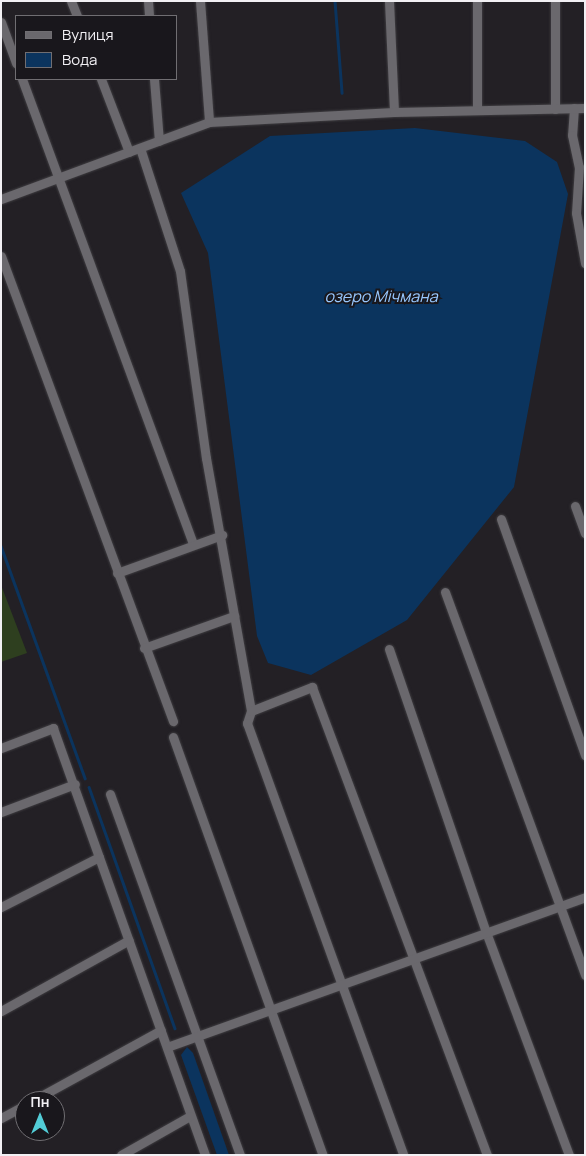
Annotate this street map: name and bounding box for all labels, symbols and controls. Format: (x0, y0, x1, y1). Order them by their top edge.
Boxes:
legend (15, 15, 178, 80)
text: Вулиця (62, 24, 114, 45)
text: Вода (62, 49, 97, 70)
water label: озеро Мічмана (324, 286, 438, 306)
north arrow (15, 1091, 65, 1141)
text: Пн (31, 1092, 49, 1111)

